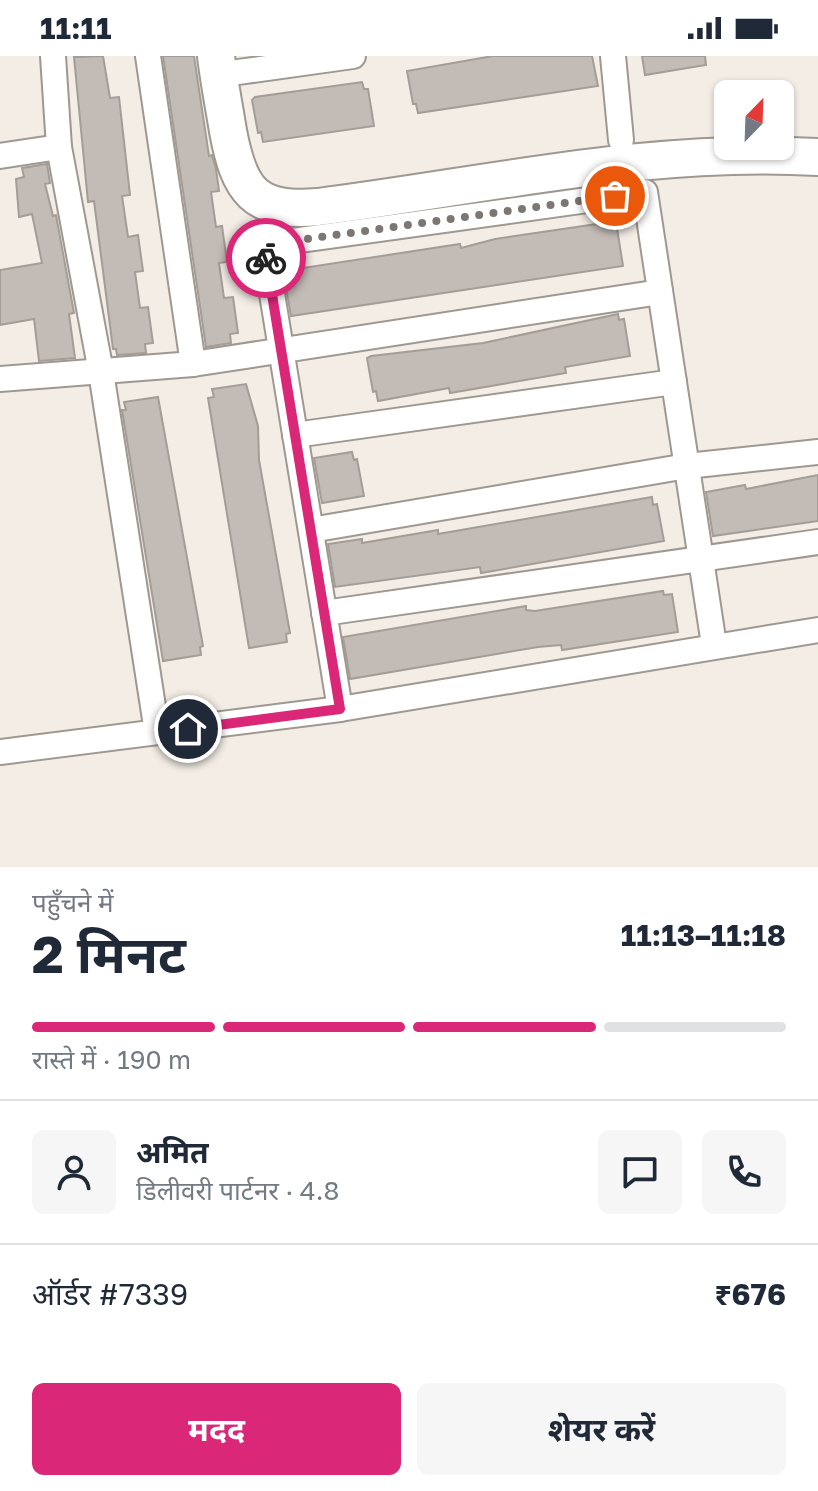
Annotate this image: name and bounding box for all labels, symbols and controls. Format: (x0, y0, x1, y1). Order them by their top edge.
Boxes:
text: 11:11 (40, 10, 111, 46)
north arrow (714, 80, 794, 160)
map controls (714, 80, 794, 160)
pin (581, 162, 649, 230)
icon: bag (593, 174, 637, 218)
courier (226, 218, 306, 298)
icon: bike (244, 236, 288, 280)
pin (154, 695, 222, 763)
icon: home (166, 707, 210, 751)
text: पहुँचने में (32, 887, 114, 918)
text: 11:13–11:18 (621, 917, 786, 953)
text: 2 मिनट (32, 922, 186, 984)
text: रास्ते में · 190 m (32, 1044, 191, 1075)
button: person (32, 1130, 116, 1214)
button: chat (598, 1130, 682, 1214)
button: phone (702, 1130, 786, 1214)
text: अमित (136, 1134, 209, 1170)
text: डिलीवरी पार्टनर · 4.8 (136, 1175, 339, 1206)
text: ऑर्डर #7339 (32, 1276, 188, 1312)
text: ₹676 (714, 1276, 786, 1312)
button: मदद (32, 1383, 401, 1475)
button: शेयर करें (417, 1383, 786, 1475)

